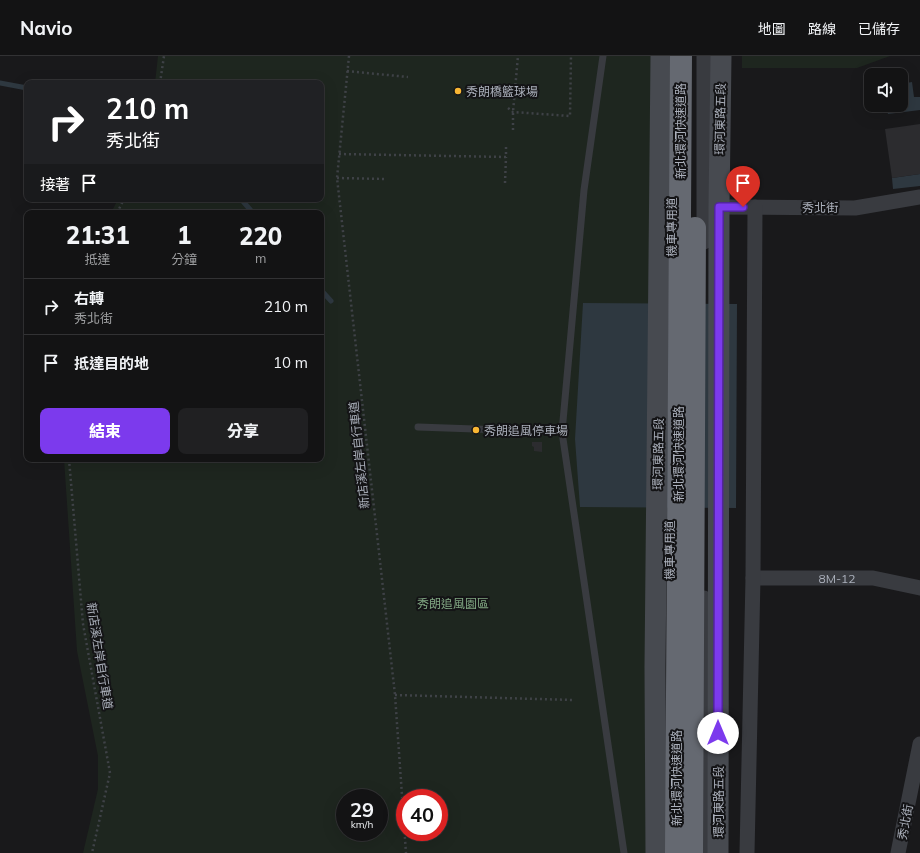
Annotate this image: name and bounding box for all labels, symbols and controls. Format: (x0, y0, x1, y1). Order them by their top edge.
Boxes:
text: Navio (20, 16, 73, 40)
text: 地圖 (758, 20, 786, 38)
text: 路線 (808, 20, 836, 38)
text: 已儲存 (858, 20, 900, 38)
map controls (864, 68, 908, 112)
button: sound (864, 68, 908, 112)
street label: 新北環河快速道路 (673, 83, 688, 179)
street label: 環河東路五段 (712, 83, 728, 155)
place label: 秀朗橋籃球場 (466, 84, 538, 99)
marker: 秀朗橋籃球場 (453, 86, 463, 96)
text: 210 m (106, 91, 189, 126)
icon: right (40, 96, 92, 148)
text: 秀北街 (106, 129, 160, 152)
pin (726, 166, 760, 207)
icon: arrive (78, 172, 100, 194)
icon: arrive (732, 172, 754, 194)
text: 接著 (40, 175, 70, 194)
street label: 機車專用道 (664, 197, 679, 257)
street label: 秀北街 (802, 200, 838, 215)
text: 21:31 (66, 220, 130, 250)
text: 1 (177, 220, 192, 250)
text: 220 (239, 221, 282, 251)
text: m (255, 250, 266, 266)
text: 抵達 (85, 251, 111, 267)
text: 分鐘 (171, 251, 197, 267)
text: 右轉 (74, 289, 104, 308)
icon: right (40, 296, 62, 318)
text: 210 m (264, 297, 308, 316)
text: 秀北街 (74, 310, 113, 326)
icon: arrive (40, 352, 62, 374)
text: 10 m (273, 353, 308, 372)
text: 抵達目的地 (74, 354, 149, 373)
street label: 新店溪左岸自行車道 (346, 401, 372, 509)
street label: 新北環河快速道路 (671, 406, 686, 502)
button: 結束 (40, 408, 170, 454)
button: 分享 (178, 408, 308, 454)
street label: 環河東路五段 (650, 418, 666, 490)
place label: 秀朗追風停車場 (484, 423, 568, 438)
marker: 秀朗追風停車場 (471, 425, 481, 435)
street label: 機車專用道 (662, 520, 677, 580)
street label: 8M-12 (818, 571, 856, 586)
park label: 秀朗追風園區 (417, 596, 489, 611)
street label: 新店溪左岸自行車道 (84, 601, 116, 711)
position arrow (697, 712, 739, 754)
street label: 新北環河快速道路 (669, 730, 684, 826)
street label: 環河東路五段 (711, 766, 726, 838)
speed limit sign: 40 (396, 789, 448, 841)
text: 29 (350, 797, 374, 822)
street label: 秀北街 (894, 803, 916, 841)
text: km/h (351, 818, 373, 831)

